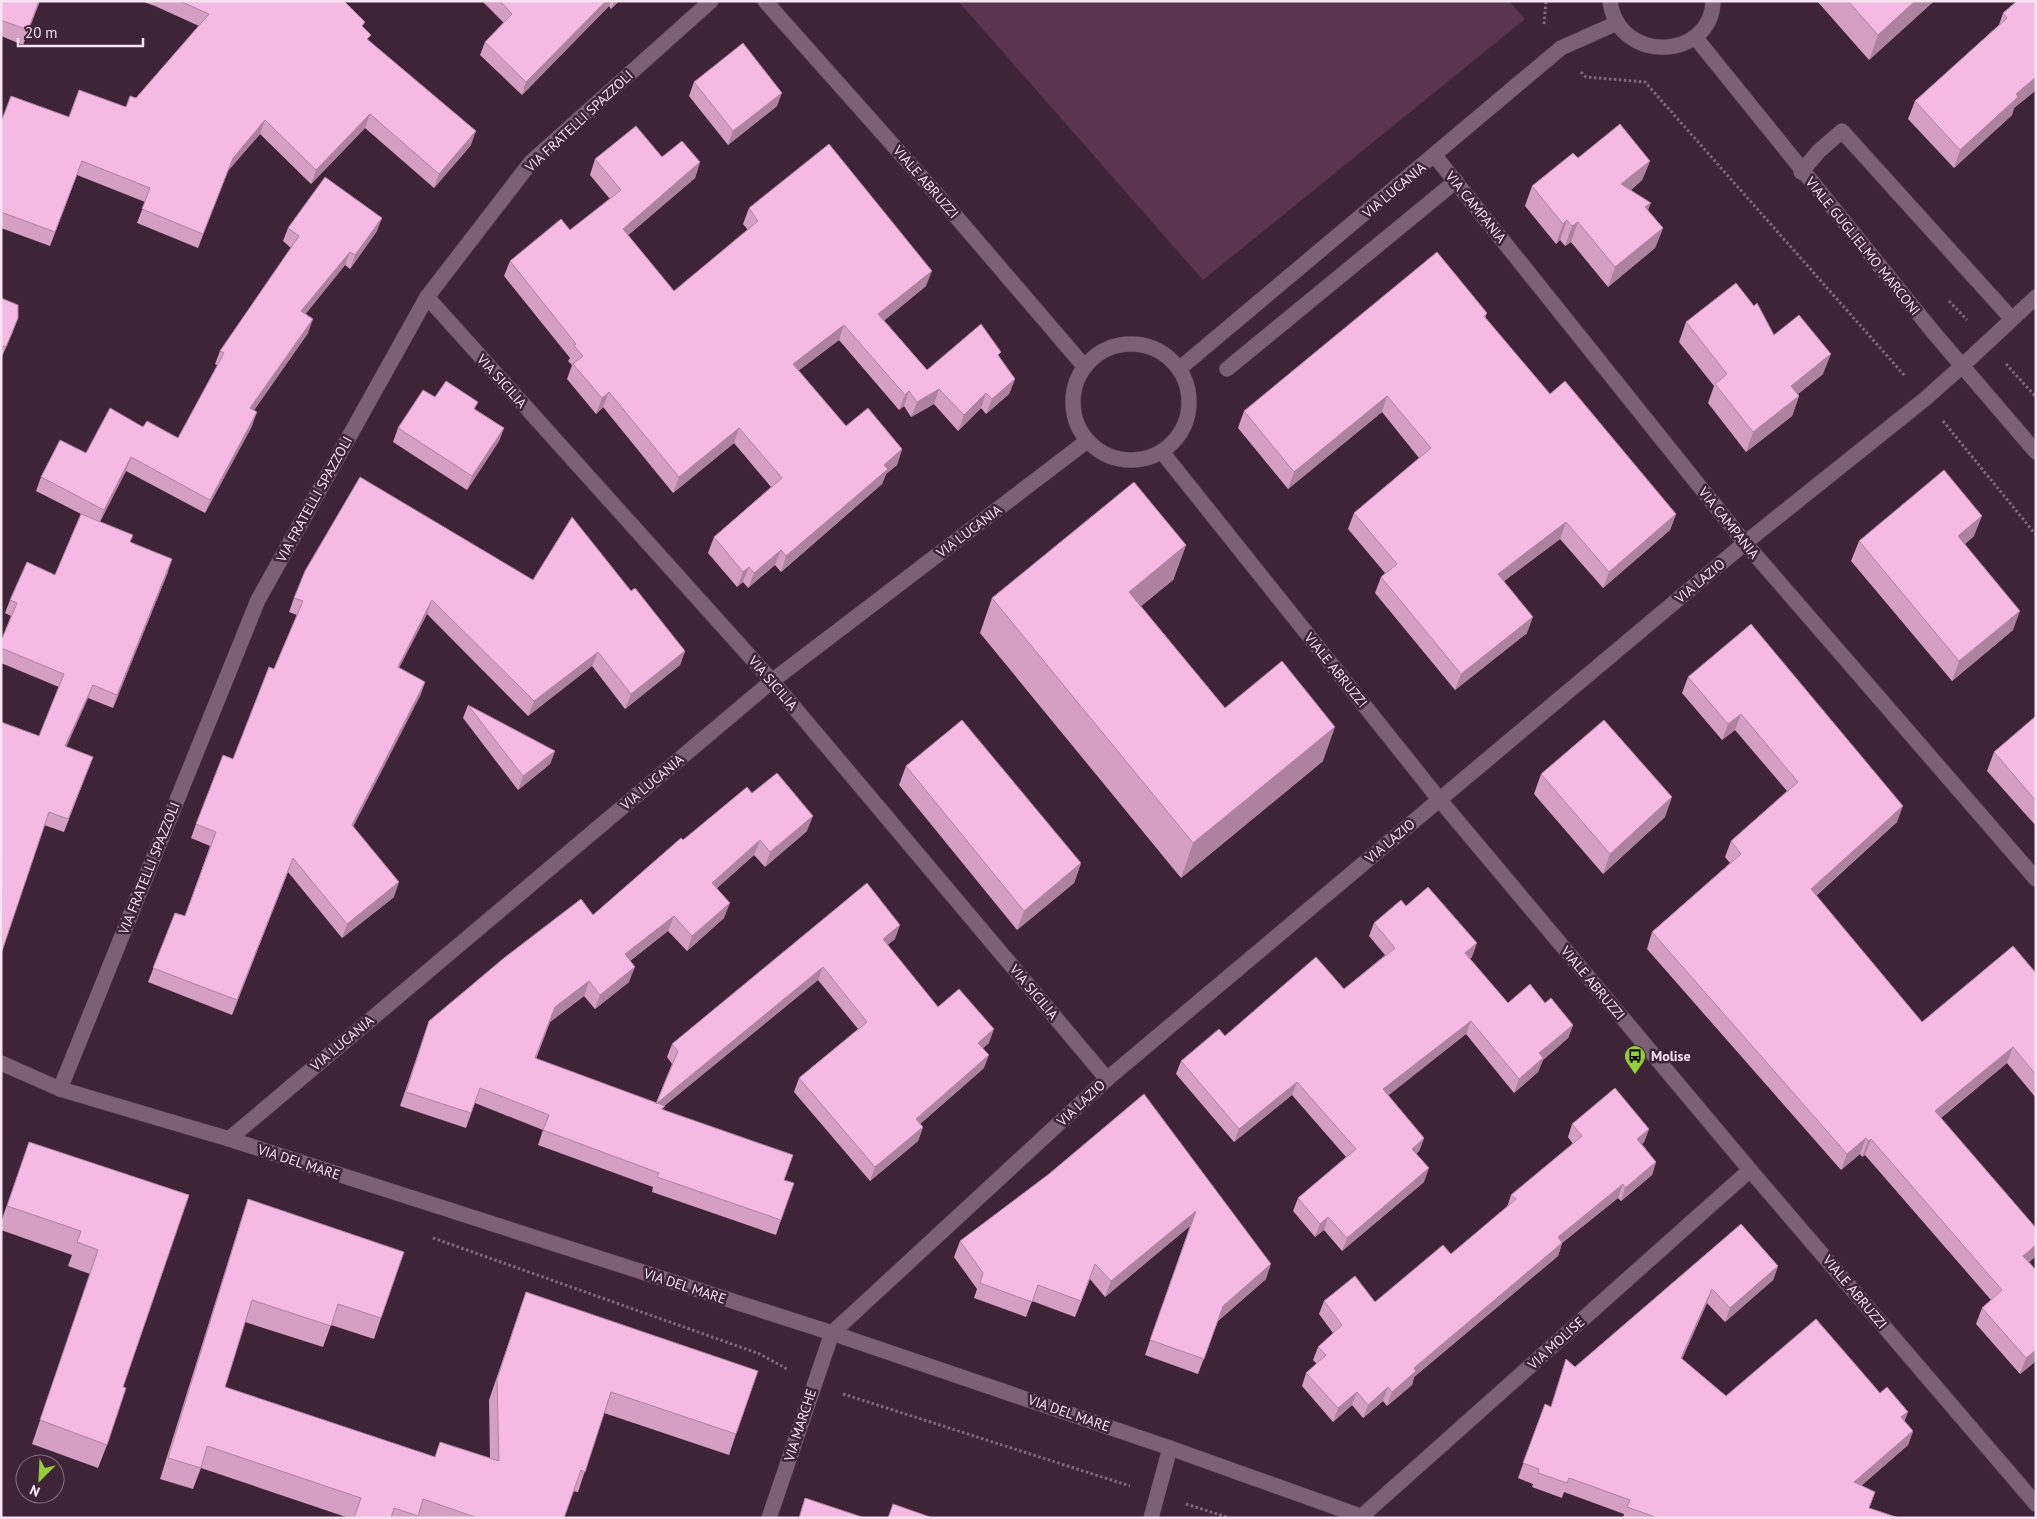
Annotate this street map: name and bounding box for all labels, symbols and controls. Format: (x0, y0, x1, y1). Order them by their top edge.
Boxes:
scale bar (18, 15, 142, 47)
text: 20 m (25, 23, 58, 42)
street label: VIA FRATELLI SPAZZOLI (520, 66, 637, 176)
street label: VIALE ABRUZZI (889, 141, 963, 222)
street label: VIA LUCANIA (1358, 158, 1430, 222)
street label: VIA CAMPANIA (1441, 167, 1511, 247)
street label: VIALE GUGLIELMO MARCONI (1801, 172, 1924, 319)
street label: VIA SICILIA (472, 350, 531, 412)
street label: VIA FRATELLI SPAZZOLI (271, 433, 356, 566)
street label: VIA CAMPANIA (1694, 483, 1764, 563)
street label: VIA LUCANIA (932, 500, 1006, 562)
street label: VIA LAZIO (1670, 555, 1729, 608)
street label: VIALE ABRUZZI (1300, 628, 1372, 711)
street label: VIA SICILIA (744, 651, 802, 715)
street label: VIA LUCANIA (616, 750, 688, 814)
street label: VIA FRATELLI SPAZZOLI (114, 799, 184, 938)
street label: VIA LAZIO (1360, 815, 1419, 868)
street label: VIALE ABRUZZI (1556, 942, 1629, 1024)
street label: VIA SICILIA (1005, 960, 1063, 1024)
street label: VIA LUCANIA (306, 1011, 378, 1075)
bus stop icon: Molise (1623, 1044, 1647, 1075)
place label: Molise (1651, 1047, 1691, 1065)
street label: VIA LAZIO (1052, 1076, 1109, 1131)
street label: VIA DEL MARE (255, 1140, 342, 1184)
street label: VIALE ABRUZZI (1818, 1251, 1891, 1333)
street label: VIA DEL MARE (641, 1264, 728, 1308)
street label: VIA MOLISE (1523, 1313, 1588, 1374)
street label: VIA MARCHE (780, 1386, 820, 1465)
street label: VIA DEL MARE (1025, 1390, 1112, 1435)
north arrow (15, 1454, 65, 1504)
text: N (27, 1481, 43, 1501)

